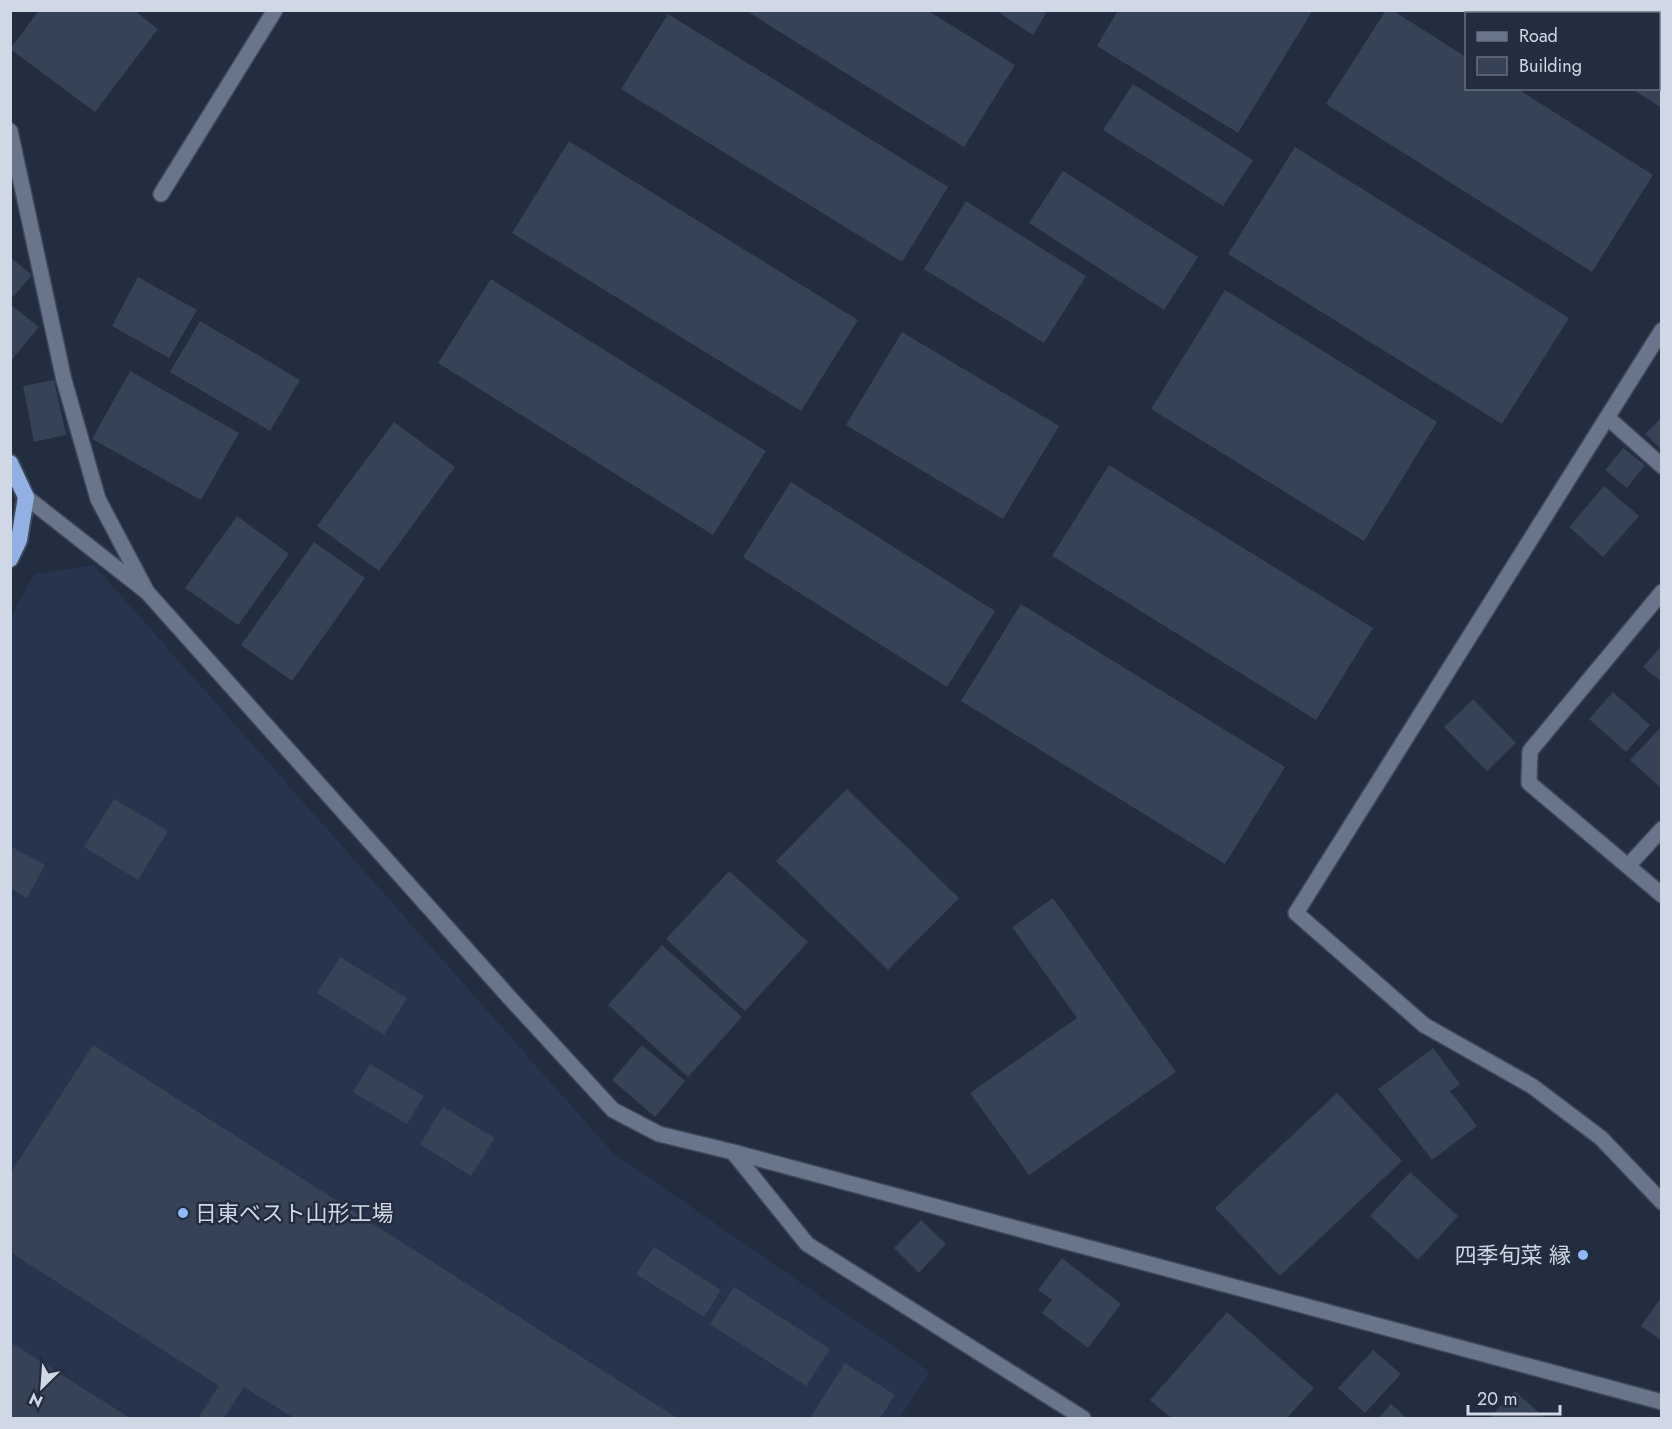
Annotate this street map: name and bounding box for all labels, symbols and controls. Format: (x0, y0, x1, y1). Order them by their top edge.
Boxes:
legend (1465, 12, 1660, 90)
text: Road (1519, 23, 1558, 49)
text: Building (1519, 53, 1582, 79)
place label: 日東ベスト山形工場 (195, 1197, 393, 1229)
marker: 日東ベスト山形工場 (176, 1206, 190, 1220)
place label: 四季旬菜 縁 (1454, 1239, 1571, 1271)
marker: 四季旬菜 縁 (1576, 1248, 1590, 1262)
north arrow (12, 1357, 72, 1417)
scale bar (1468, 1378, 1560, 1416)
text: 20 m (1477, 1386, 1517, 1412)
text: N (25, 1387, 46, 1413)

